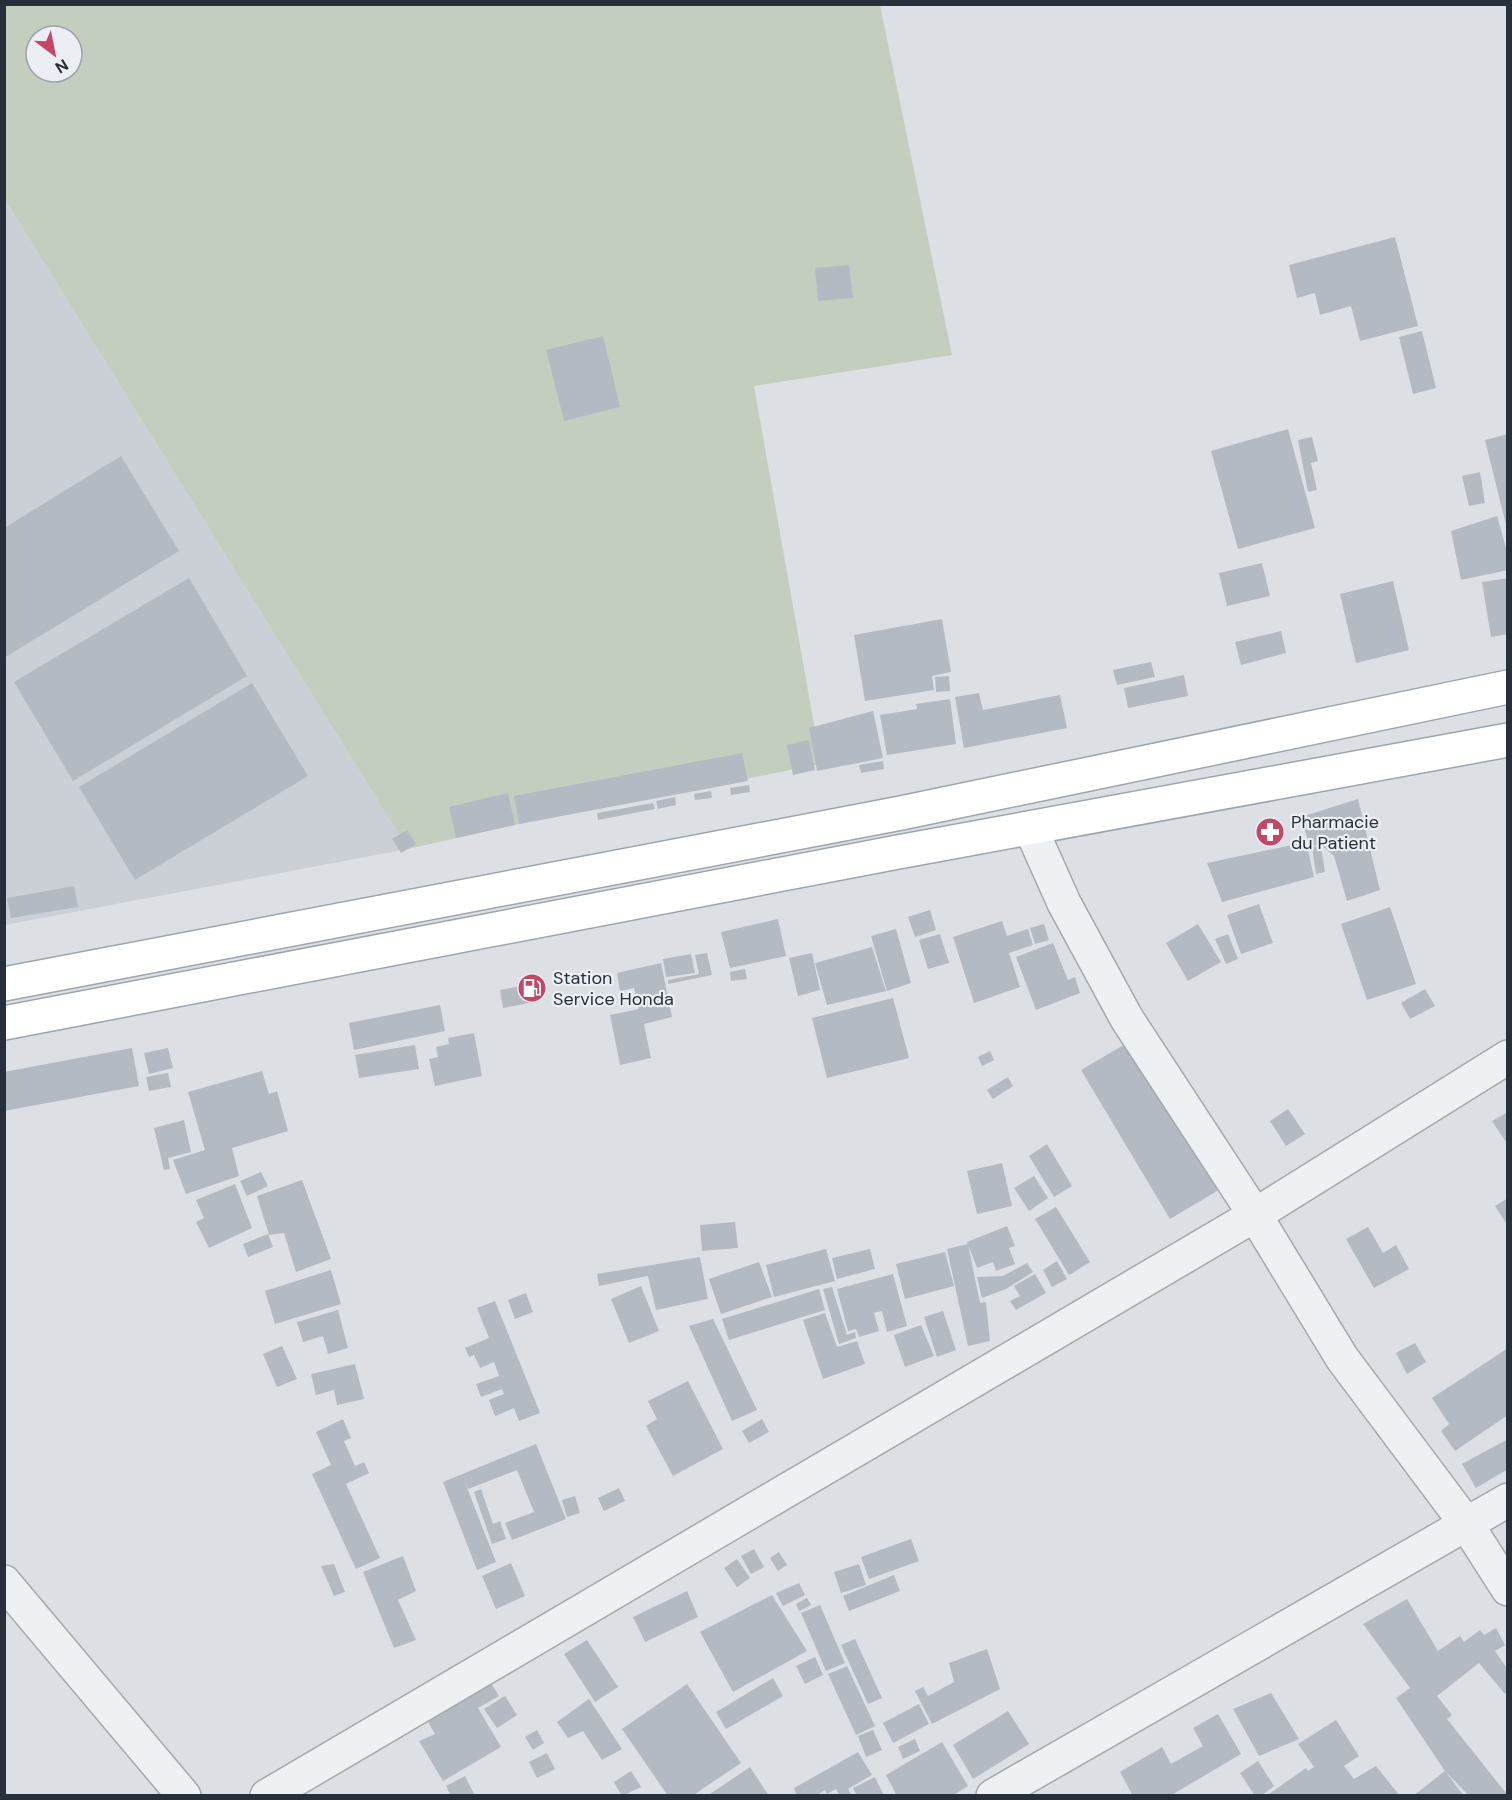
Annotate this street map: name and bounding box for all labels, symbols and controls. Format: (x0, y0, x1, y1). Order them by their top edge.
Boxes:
north arrow (24, 24, 84, 84)
text: N (51, 54, 72, 78)
place label: Pharmacie du Patient (1291, 810, 1379, 855)
pharmacy icon: Pharmacie du Patient (1254, 816, 1286, 848)
place label: Station Service Honda (553, 966, 674, 1011)
fuel station icon: Station Service Honda (516, 972, 548, 1004)

